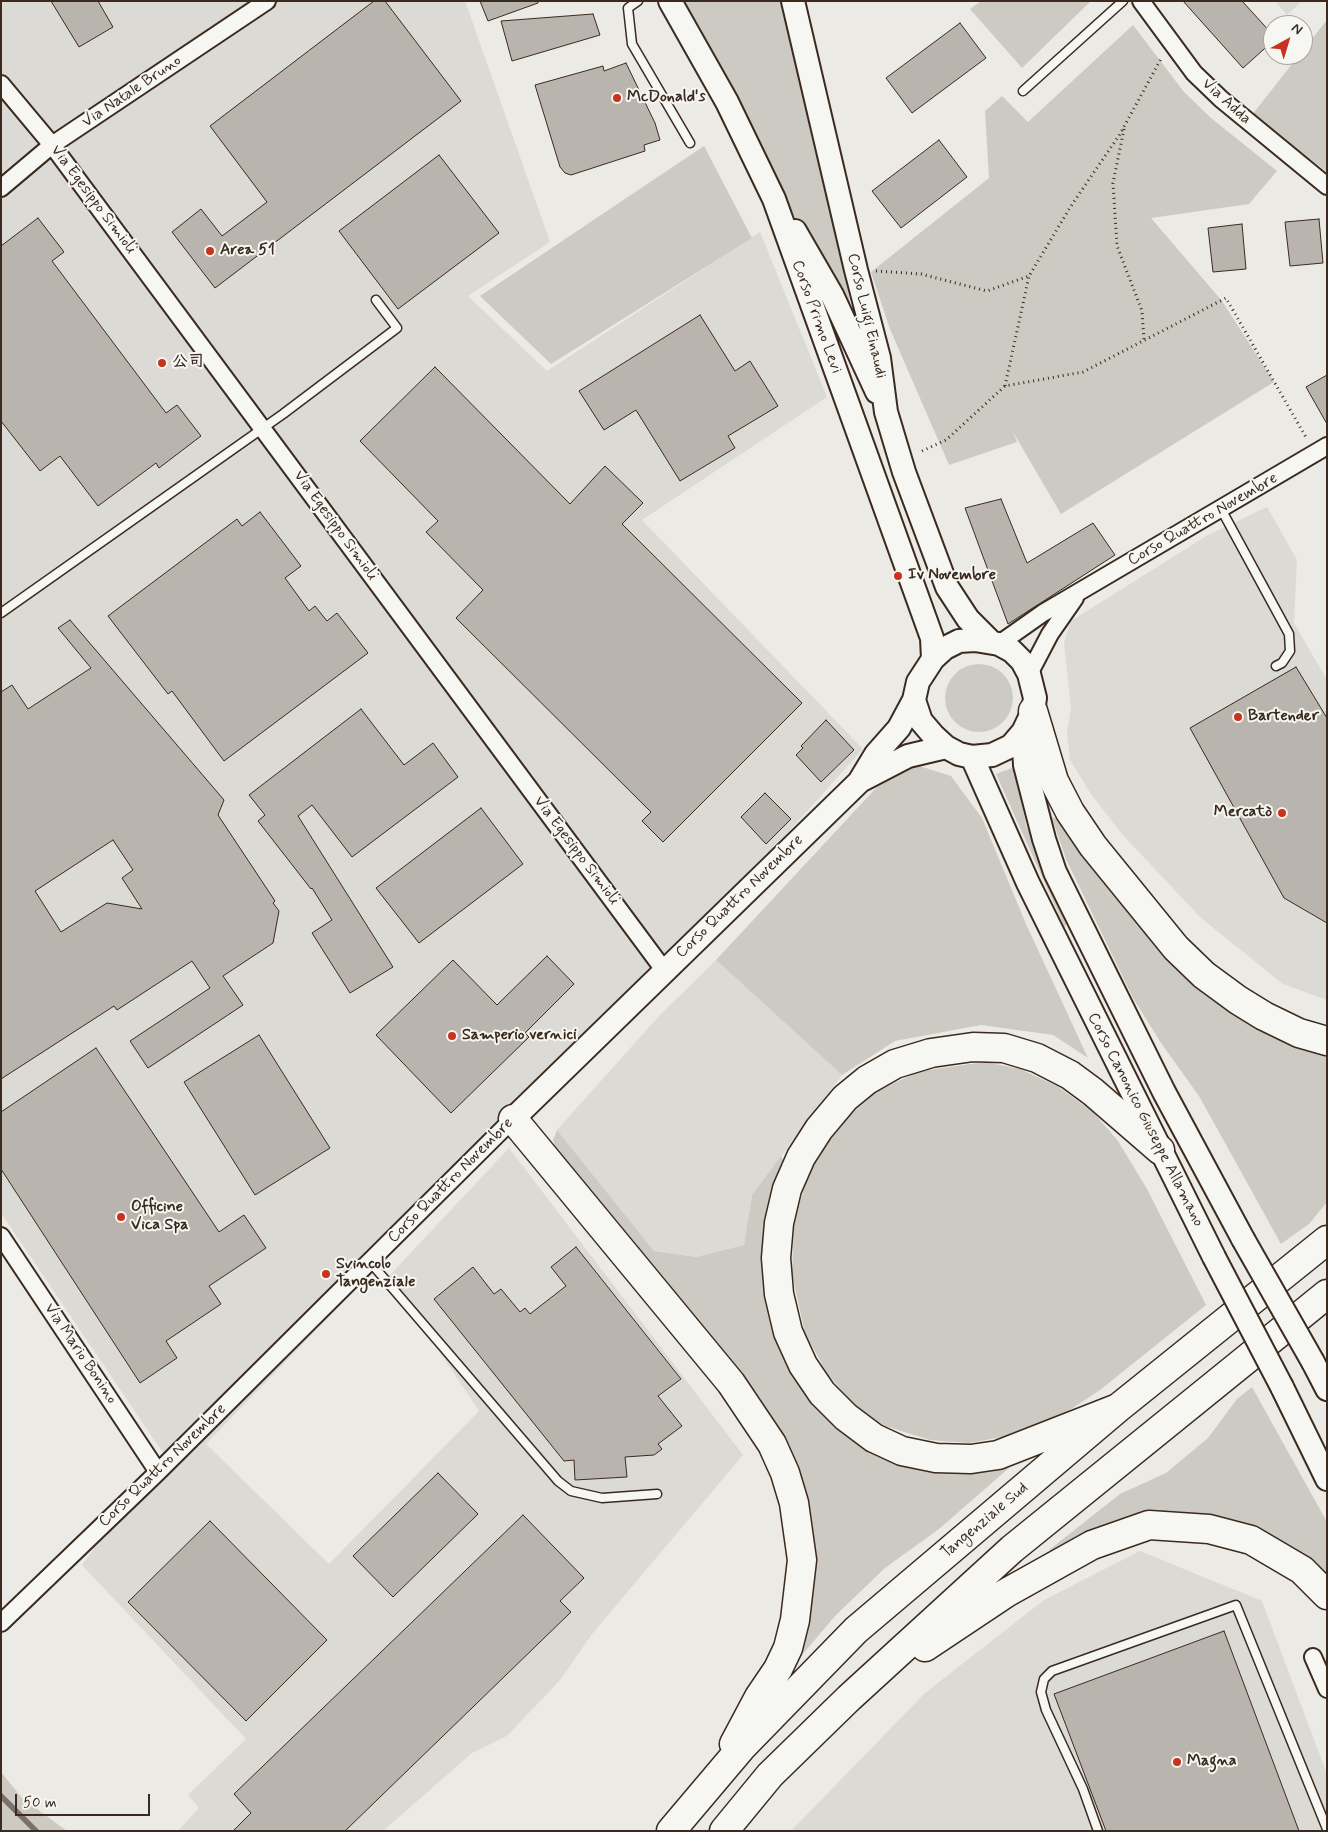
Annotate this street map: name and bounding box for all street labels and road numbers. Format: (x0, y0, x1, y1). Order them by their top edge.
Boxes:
street label: Via Natale Bruno (79, 52, 185, 132)
street label: Via Adda (1197, 75, 1255, 129)
street label: Via Egesippo Simioli (46, 142, 140, 258)
street label: Corso Luigi Einaudi (842, 251, 890, 381)
street label: Corso Primo Levi (787, 258, 845, 376)
street label: Via Egesippo Simioli (289, 467, 381, 585)
street label: Corso Quattro Novembre (1125, 469, 1281, 571)
street label: Via Egesippo Simioli (529, 793, 623, 909)
street label: Corso Quattro Novembre (672, 831, 808, 963)
street label: Corso Canonico Giuseppe Allamano (1082, 1010, 1208, 1230)
street label: Corso Quattro Novembre (384, 1114, 518, 1248)
street label: Via Mario Bonino (39, 1300, 121, 1408)
street label: Corso Quattro Novembre (95, 1400, 231, 1532)
street label: Tangenziale Sud (938, 1479, 1032, 1563)

